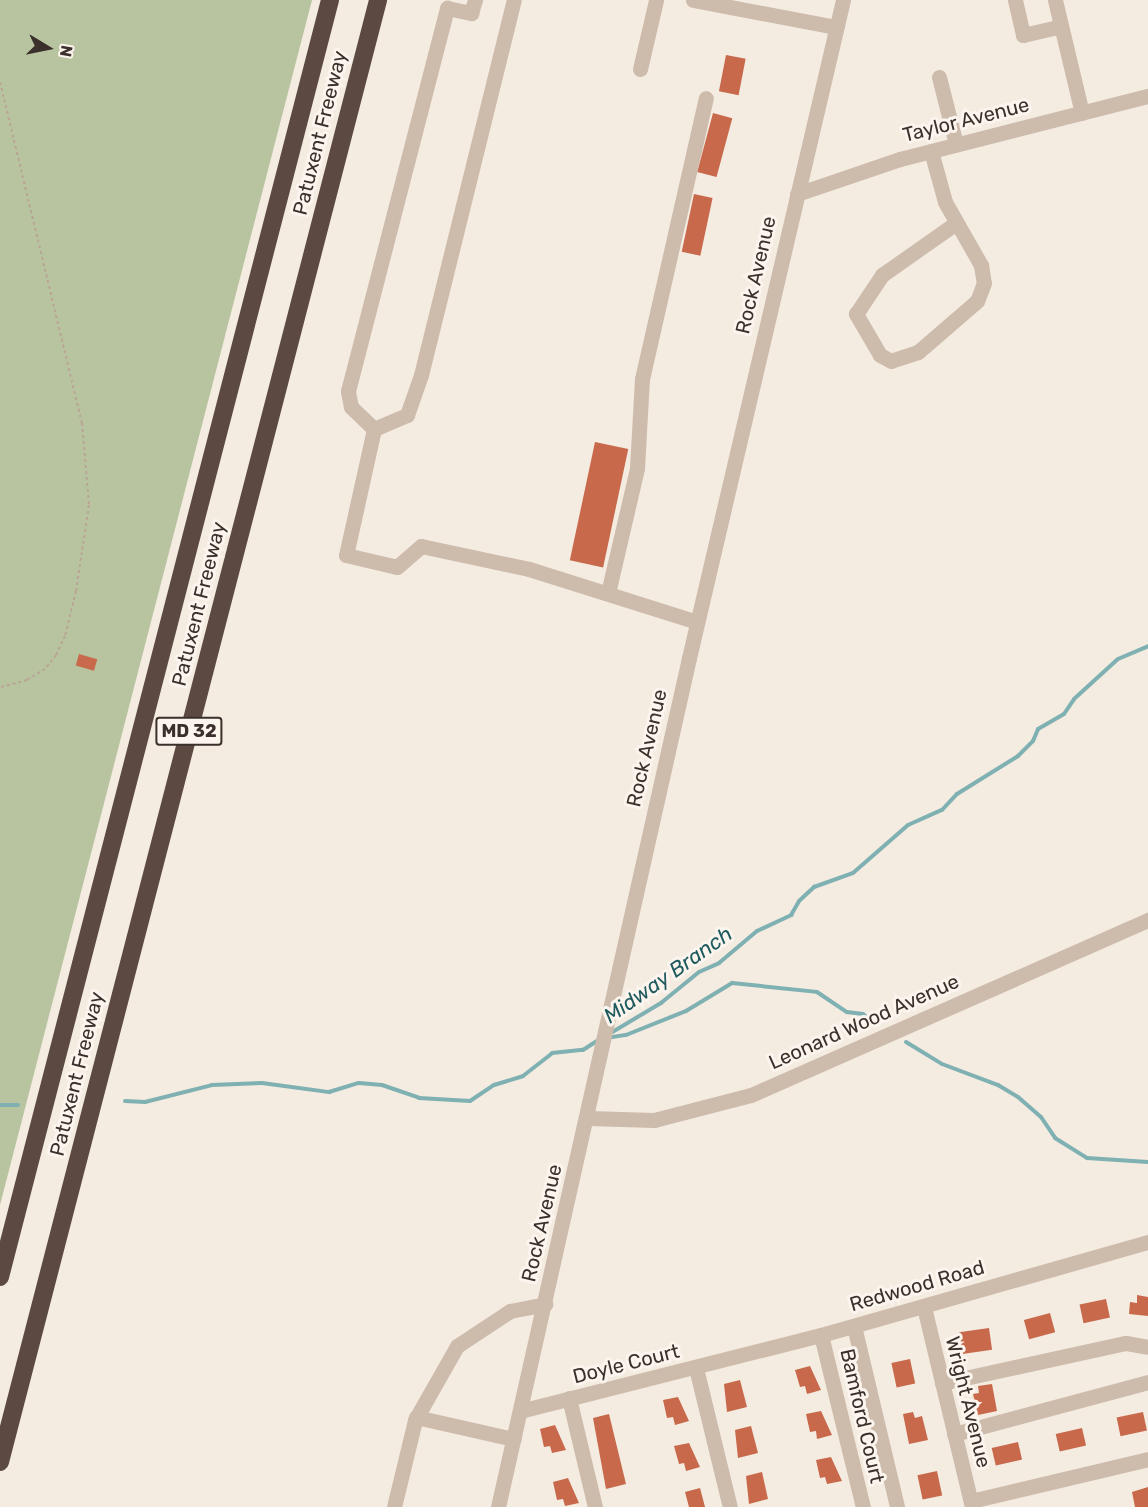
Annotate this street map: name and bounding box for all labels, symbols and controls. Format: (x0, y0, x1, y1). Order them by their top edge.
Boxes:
north arrow (18, 18, 78, 78)
text: N (56, 44, 77, 59)
street label: Patuxent Freeway (288, 48, 352, 218)
street label: Taylor Avenue (900, 93, 1032, 147)
street label: Rock Avenue (731, 213, 781, 337)
street label: Patuxent Freeway (167, 519, 231, 689)
street label: Rock Avenue (622, 686, 672, 810)
road number: MD 32 (154, 716, 224, 746)
water label: Midway Branch (599, 921, 737, 1029)
street label: Leonard Wood Avenue (765, 969, 963, 1075)
street label: Patuxent Freeway (45, 989, 109, 1159)
street label: Rock Avenue (517, 1161, 567, 1285)
street label: Redwood Road (847, 1255, 987, 1317)
street label: Wright Avenue (940, 1334, 996, 1470)
street label: Doyle Court (570, 1339, 682, 1389)
street label: Bamford Court (835, 1346, 889, 1486)

